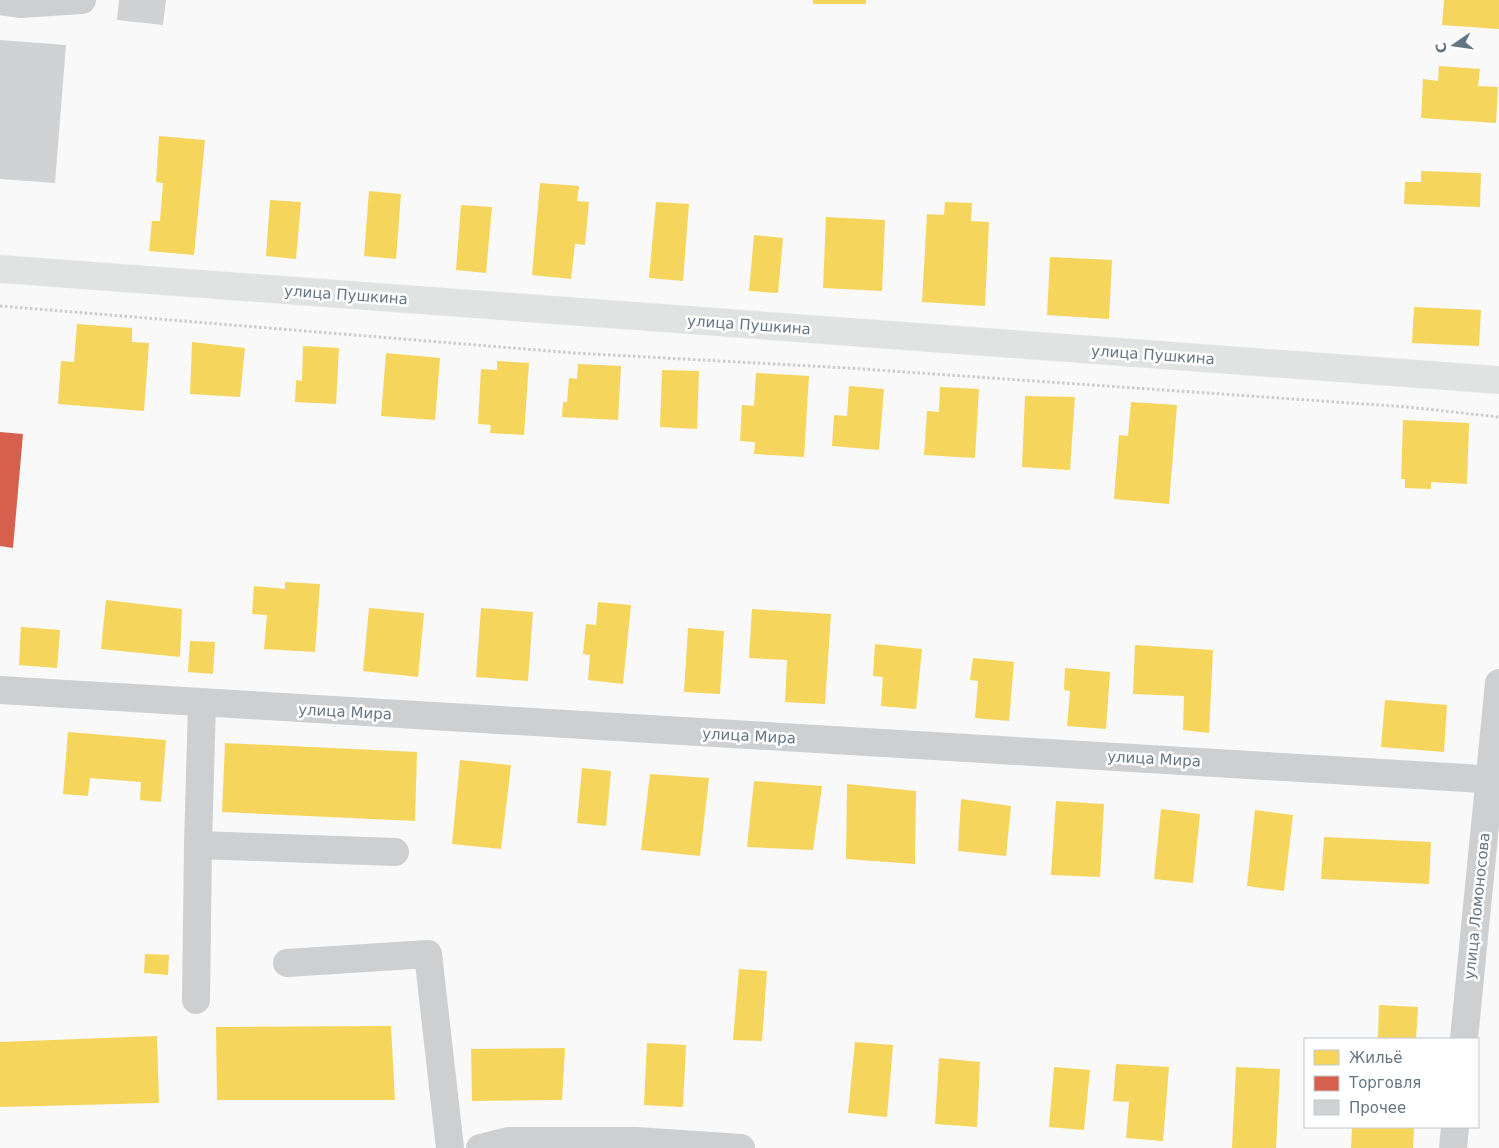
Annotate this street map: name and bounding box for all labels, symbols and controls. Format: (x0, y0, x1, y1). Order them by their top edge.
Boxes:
north arrow (1429, 20, 1479, 70)
text: С (1432, 41, 1450, 55)
street label: улица Пушкина (283, 282, 409, 308)
street label: улица Пушкина (686, 312, 812, 338)
street label: улица Пушкина (1090, 342, 1216, 368)
street label: улица Мира (298, 701, 392, 723)
street label: улица Мира (702, 725, 796, 747)
street label: улица Мира (1107, 748, 1201, 770)
street label: улица Ломоносова (1460, 832, 1494, 980)
legend (1304, 1038, 1479, 1128)
text: Жильё (1349, 1049, 1403, 1067)
text: Торговля (1348, 1074, 1421, 1092)
text: Прочее (1349, 1099, 1406, 1117)

